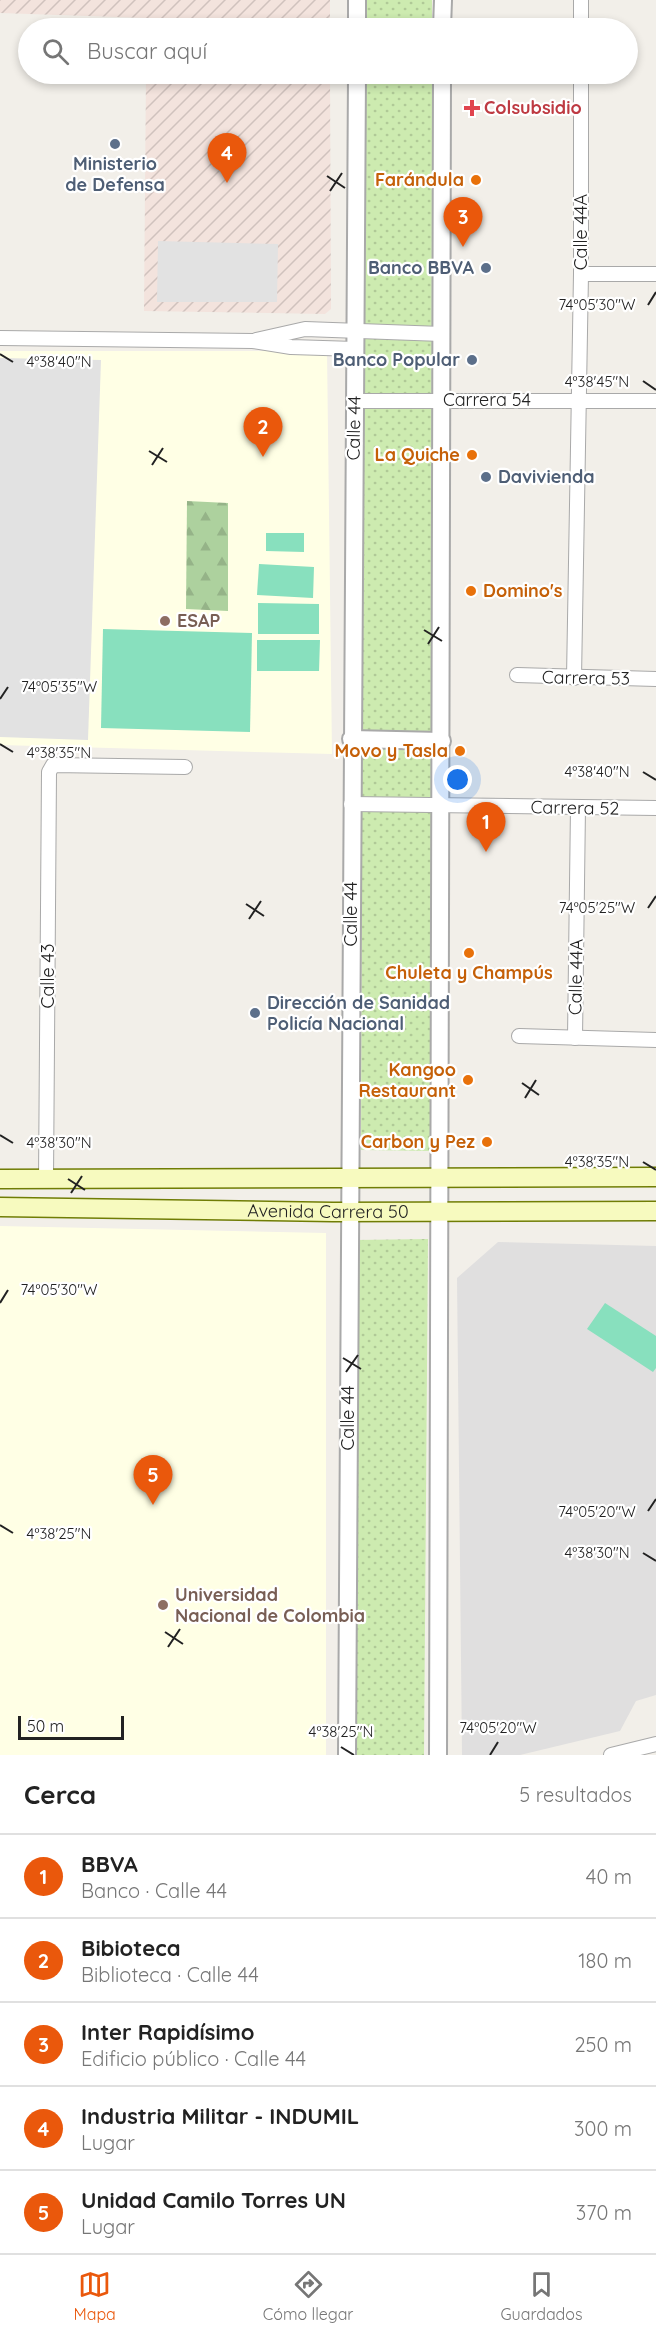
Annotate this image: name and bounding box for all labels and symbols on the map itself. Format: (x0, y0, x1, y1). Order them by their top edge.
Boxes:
place label: Colsubsidio (484, 96, 582, 119)
marker: Colsubsidio (465, 101, 479, 115)
pin: 4 (208, 134, 246, 183)
marker: Ministerio de Defensa (108, 137, 122, 151)
place label: Ministerio de Defensa (65, 152, 165, 196)
place label: Farándula (375, 168, 464, 191)
marker: Farándula (469, 173, 483, 187)
street label: Calle 44A (569, 193, 592, 270)
pin: 3 (444, 198, 482, 247)
place label: Banco BBVA (368, 256, 474, 279)
marker: Banco BBVA (479, 261, 493, 275)
text: 74°05'30"W (559, 295, 636, 314)
place label: Banco Popular (333, 348, 460, 371)
text: 4°38'40"N (26, 352, 92, 371)
marker: Banco Popular (465, 353, 479, 367)
text: 4°38'45"N (565, 372, 629, 391)
street label: Carrera 54 (443, 388, 531, 411)
street label: Calle 44 (341, 395, 366, 461)
pin: 2 (244, 408, 282, 457)
place label: La Quiche (375, 443, 460, 466)
marker: La Quiche (465, 448, 479, 462)
place label: Davivienda (498, 465, 595, 488)
marker: Davivienda (479, 470, 493, 484)
place label: Domino's (483, 579, 563, 602)
marker: Domino's (464, 584, 478, 598)
place label: ESAP (177, 609, 221, 632)
marker: ESAP (158, 614, 172, 628)
street label: Carrera 53 (542, 665, 630, 690)
text: 74°05'35"W (21, 677, 98, 696)
place label: Movo y Tasla (335, 739, 448, 762)
text: 4°38'35"N (27, 743, 91, 762)
marker: Movo y Tasla (453, 744, 467, 758)
text: 4°38'40"N (564, 762, 630, 781)
your location (443, 765, 472, 794)
street label: Carrera 52 (531, 795, 620, 820)
pin: 1 (466, 802, 506, 852)
street label: Calle 44 (339, 882, 362, 946)
text: 74°05'25"W (559, 898, 636, 917)
street label: Calle 44A (563, 938, 588, 1015)
street label: Calle 43 (36, 944, 59, 1008)
marker: Chuleta y Champús (462, 946, 476, 960)
place label: Chuleta y Champús (385, 961, 553, 984)
place label: Dirección de Sanidad Policía Nacional (267, 991, 450, 1035)
marker: Dirección de Sanidad Policía Nacional (248, 1006, 262, 1020)
place label: Kangoo Restaurant (358, 1058, 456, 1102)
marker: Kangoo Restaurant (461, 1073, 475, 1087)
place label: Carbon y Pez (361, 1130, 475, 1153)
text: 4°38'30"N (26, 1133, 92, 1152)
marker: Carbon y Pez (480, 1135, 494, 1149)
text: 4°38'35"N (565, 1152, 629, 1171)
street label: Avenida Carrera 50 (247, 1199, 409, 1223)
text: 74°05'30"W (21, 1280, 98, 1299)
street label: Calle 44 (336, 1386, 359, 1450)
pin: 5 (134, 1456, 172, 1505)
text: 74°05'20"W (558, 1502, 636, 1521)
text: 4°38'25"N (27, 1524, 91, 1543)
text: 4°38'30"N (564, 1543, 630, 1562)
place label: Universidad Nacional de Colombia (175, 1583, 365, 1627)
marker: Universidad Nacional de Colombia (156, 1598, 170, 1612)
scale bar (18, 1713, 124, 1740)
text: 74°05'20"W (459, 1718, 537, 1737)
text: 4°38'25"N (309, 1722, 373, 1741)

